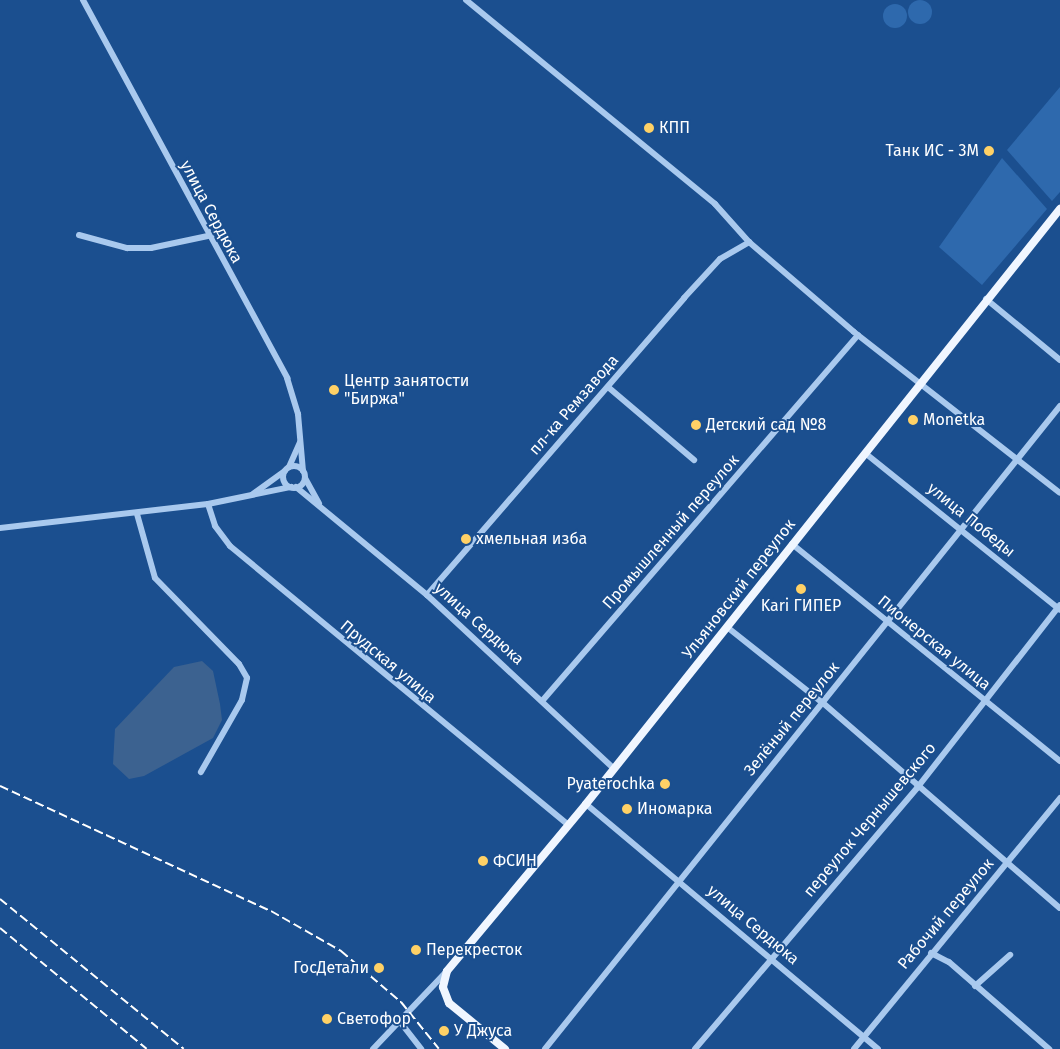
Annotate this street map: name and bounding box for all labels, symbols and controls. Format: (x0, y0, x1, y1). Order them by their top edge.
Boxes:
place label: КПП (659, 118, 690, 138)
marker: КПП (643, 122, 655, 134)
place label: Танк ИС - 3М (886, 141, 979, 161)
marker: Танк ИС - 3М (983, 145, 995, 157)
street label: улица Сердюка (176, 157, 246, 267)
street label: пл-ка Ремзавода (525, 351, 623, 459)
place label: Центр занятости "Биржа" (344, 371, 469, 409)
marker: Центр занятости "Биржа" (328, 384, 340, 396)
place label: Monetka (923, 410, 985, 430)
marker: Monetka (907, 414, 919, 426)
place label: Детский сад №8 (706, 415, 826, 435)
marker: Детский сад №8 (690, 419, 702, 431)
street label: Промышленный переулок (599, 451, 743, 613)
street label: улица Победы (923, 479, 1019, 561)
street label: Ульяновский переулок (678, 515, 800, 663)
place label: хмельная изба (476, 529, 587, 549)
marker: хмельная изба (460, 533, 472, 545)
street label: улица Сердюка (430, 579, 528, 669)
marker: Kari ГИПЕР (795, 583, 807, 595)
street label: Пионерская улица (874, 592, 994, 694)
place label: Kari ГИПЕР (761, 596, 841, 616)
street label: Прудская улица (336, 616, 440, 708)
street label: Зелёный переулок (740, 658, 844, 780)
street label: переулок Чернышевского (800, 739, 940, 901)
place label: Pyaterochka (566, 774, 655, 794)
marker: Pyaterochka (659, 778, 671, 790)
place label: Иномарка (637, 799, 712, 819)
marker: Иномарка (621, 803, 633, 815)
place label: ФСИН (493, 851, 537, 871)
marker: ФСИН (477, 855, 489, 867)
street label: Рабочий переулок (894, 855, 998, 973)
street label: улица Сердюка (703, 881, 803, 969)
place label: Перекресток (426, 940, 522, 960)
marker: Перекресток (410, 944, 422, 956)
place label: ГосДетали (293, 958, 369, 978)
marker: ГосДетали (373, 962, 385, 974)
place label: Светофор (337, 1009, 411, 1029)
marker: Светофор (321, 1013, 333, 1025)
place label: У Джуса (454, 1021, 512, 1041)
marker: У Джуса (438, 1025, 450, 1037)

